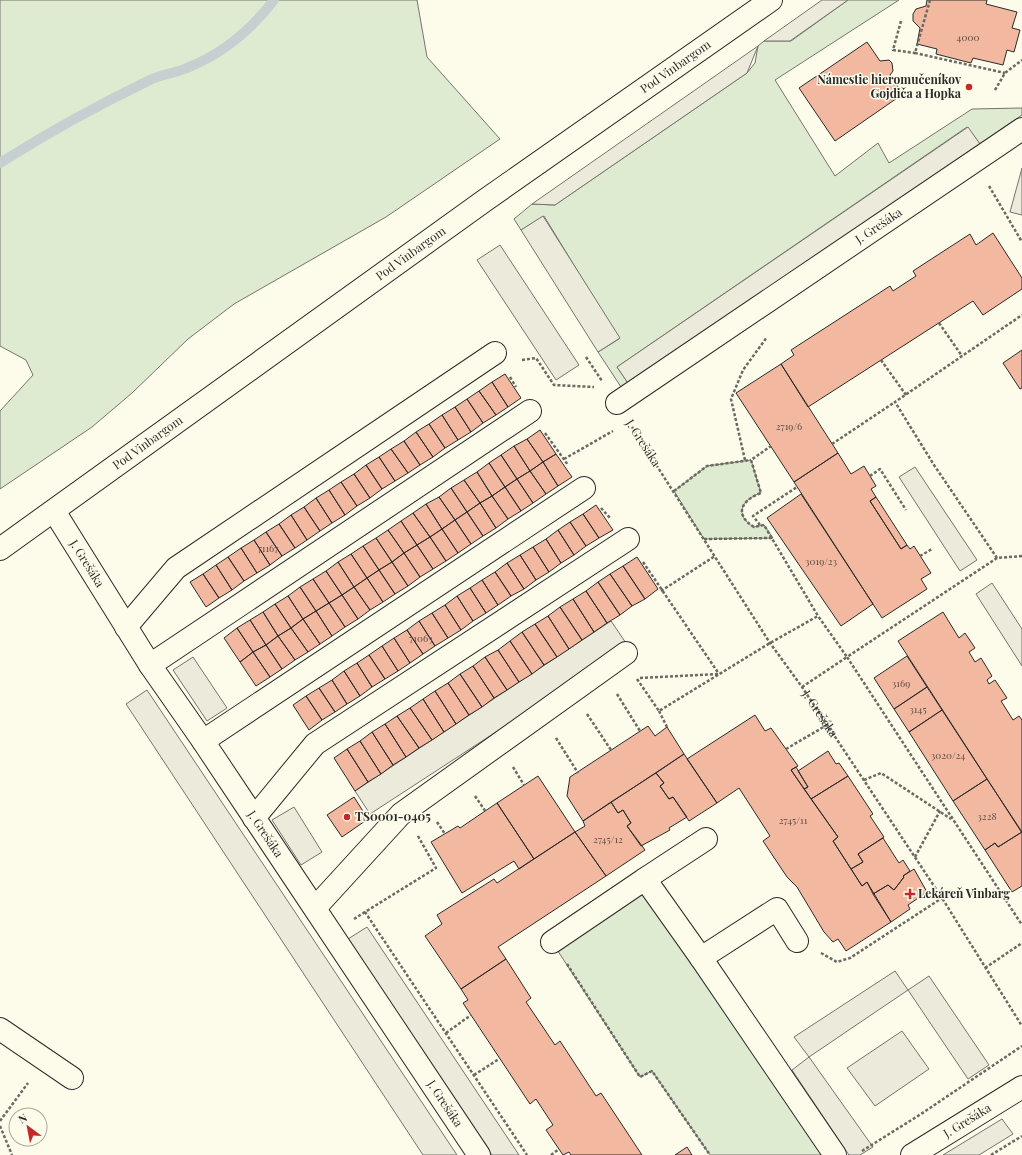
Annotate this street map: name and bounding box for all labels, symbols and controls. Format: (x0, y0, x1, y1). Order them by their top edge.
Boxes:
house number: 4000 (957, 30, 979, 44)
street label: Pod Vinbargom (637, 36, 714, 96)
place label: Námestie hieromučeníkov Gojdiča a Hopka (817, 71, 962, 101)
marker: Námestie hieromučeníkov Gojdiča a Hopka (964, 82, 974, 92)
street label: J. Grešáka (851, 204, 905, 247)
street label: Pod Vinbargom (372, 222, 449, 283)
street label: Pod Vinbargom (109, 411, 186, 473)
street label: J. Grešáka (622, 415, 665, 469)
house number: 2719/6 (776, 419, 802, 433)
street label: J. Grešáka (66, 535, 109, 590)
house number: 71167 (258, 541, 278, 555)
house number: 3019/23 (805, 554, 838, 568)
house number: 71063 (409, 631, 433, 645)
house number: 3169 (892, 676, 910, 690)
street label: J. Grešáka (799, 686, 842, 740)
house number: 3145 (909, 702, 927, 716)
house number: 3020/24 (931, 748, 965, 762)
street label: J. Grešáka (244, 806, 287, 860)
place label: TS0001-0405 (355, 808, 431, 824)
house number: 3228 (977, 809, 997, 823)
marker: TS0001-0405 (342, 812, 352, 822)
house number: 2745/11 (779, 813, 808, 827)
house number: 2745/12 (593, 832, 623, 846)
place label: Lekáreň Vinbarg (918, 885, 1010, 901)
marker: Lekáreň Vinbarg (905, 889, 915, 899)
street label: J. Grešáka (424, 1076, 467, 1130)
street label: J. Grešáka (939, 1099, 994, 1141)
north arrow (8, 1107, 48, 1147)
text: N (15, 1110, 30, 1127)

